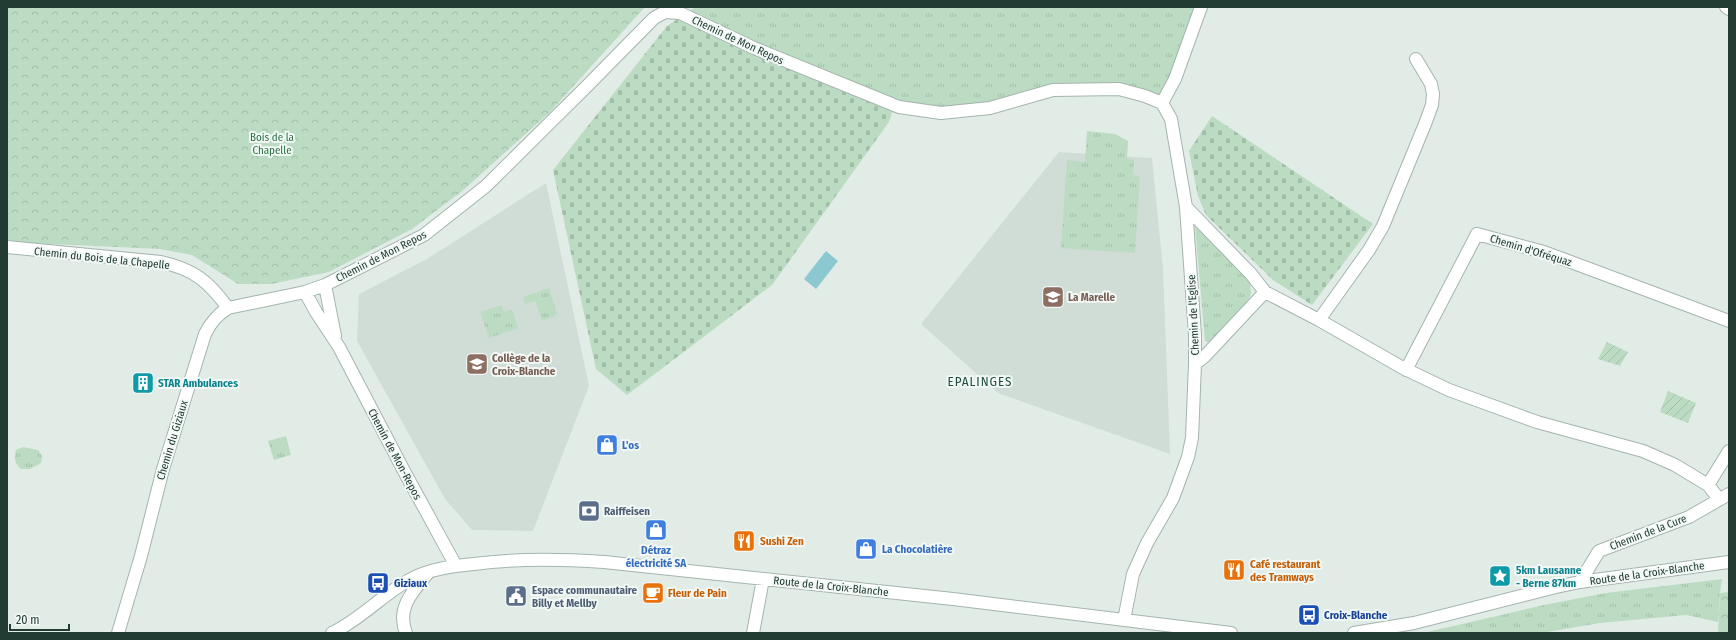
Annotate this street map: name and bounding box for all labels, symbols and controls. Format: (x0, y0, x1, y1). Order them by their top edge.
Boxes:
street label: Chemin de Mon Repos (690, 13, 786, 68)
park label: Bois de la Chapelle (250, 131, 294, 157)
street label: Chemin de Mon Repos (334, 228, 429, 285)
street label: Chemin d'Ofréquaz (1488, 232, 1574, 269)
street label: Chemin du Bois de la Chapelle (33, 245, 170, 272)
street label: Chemin de l'Eglise (1185, 274, 1202, 356)
school or university icon: La Marelle (1040, 284, 1066, 310)
place label: La Marelle (1068, 291, 1115, 304)
school or university icon: Collège de la Croix-Blanche (464, 351, 490, 377)
place label: Collège de la Croix-Blanche (492, 352, 556, 378)
building icon: STAR Ambulances (130, 370, 156, 396)
district label: EPALINGES (948, 374, 1012, 389)
place label: STAR Ambulances (158, 377, 238, 390)
street label: Chemin du Giziaux (154, 399, 191, 482)
street label: Chemin de Mon-Repos (365, 406, 424, 502)
shop icon: L'os (594, 432, 620, 458)
place label: L'os (622, 439, 639, 452)
bank icon: Raiffeisen (576, 498, 602, 524)
place label: Raiffeisen (604, 505, 650, 518)
street label: Chemin de la Cure (1608, 512, 1688, 553)
shop icon: Détraz électricité SA (643, 517, 669, 543)
restaurant icon: Sushi Zen (731, 528, 757, 554)
place label: Sushi Zen (760, 535, 804, 548)
shop icon: La Chocolatière (853, 536, 879, 562)
place label: La Chocolatière (882, 543, 953, 556)
place label: Détraz électricité SA (626, 544, 687, 570)
restaurant icon: Café restaurant des Tramways (1221, 557, 1247, 583)
place label: Café restaurant des Tramways (1250, 558, 1320, 584)
street label: Route de la Croix-Blanche (1589, 559, 1705, 588)
place icon: 5km Lausanne - Berne 87km (1487, 563, 1513, 589)
place label: 5km Lausanne - Berne 87km (1516, 564, 1582, 590)
bus stop icon: Giziaux (365, 570, 391, 596)
street label: Route de la Croix-Blanche (773, 574, 889, 599)
place label: Giziaux (394, 577, 428, 590)
cafe icon: Fleur de Pain (640, 580, 666, 606)
public building icon: Espace communautaire Billy et Mellby (503, 583, 529, 609)
place label: Espace communautaire Billy et Mellby (532, 584, 637, 610)
place label: Fleur de Pain (668, 587, 727, 600)
bus stop icon: Croix-Blanche (1296, 602, 1322, 628)
scale bar (10, 606, 69, 632)
place label: Croix-Blanche (1324, 609, 1388, 622)
text: 20 m (16, 613, 40, 627)

